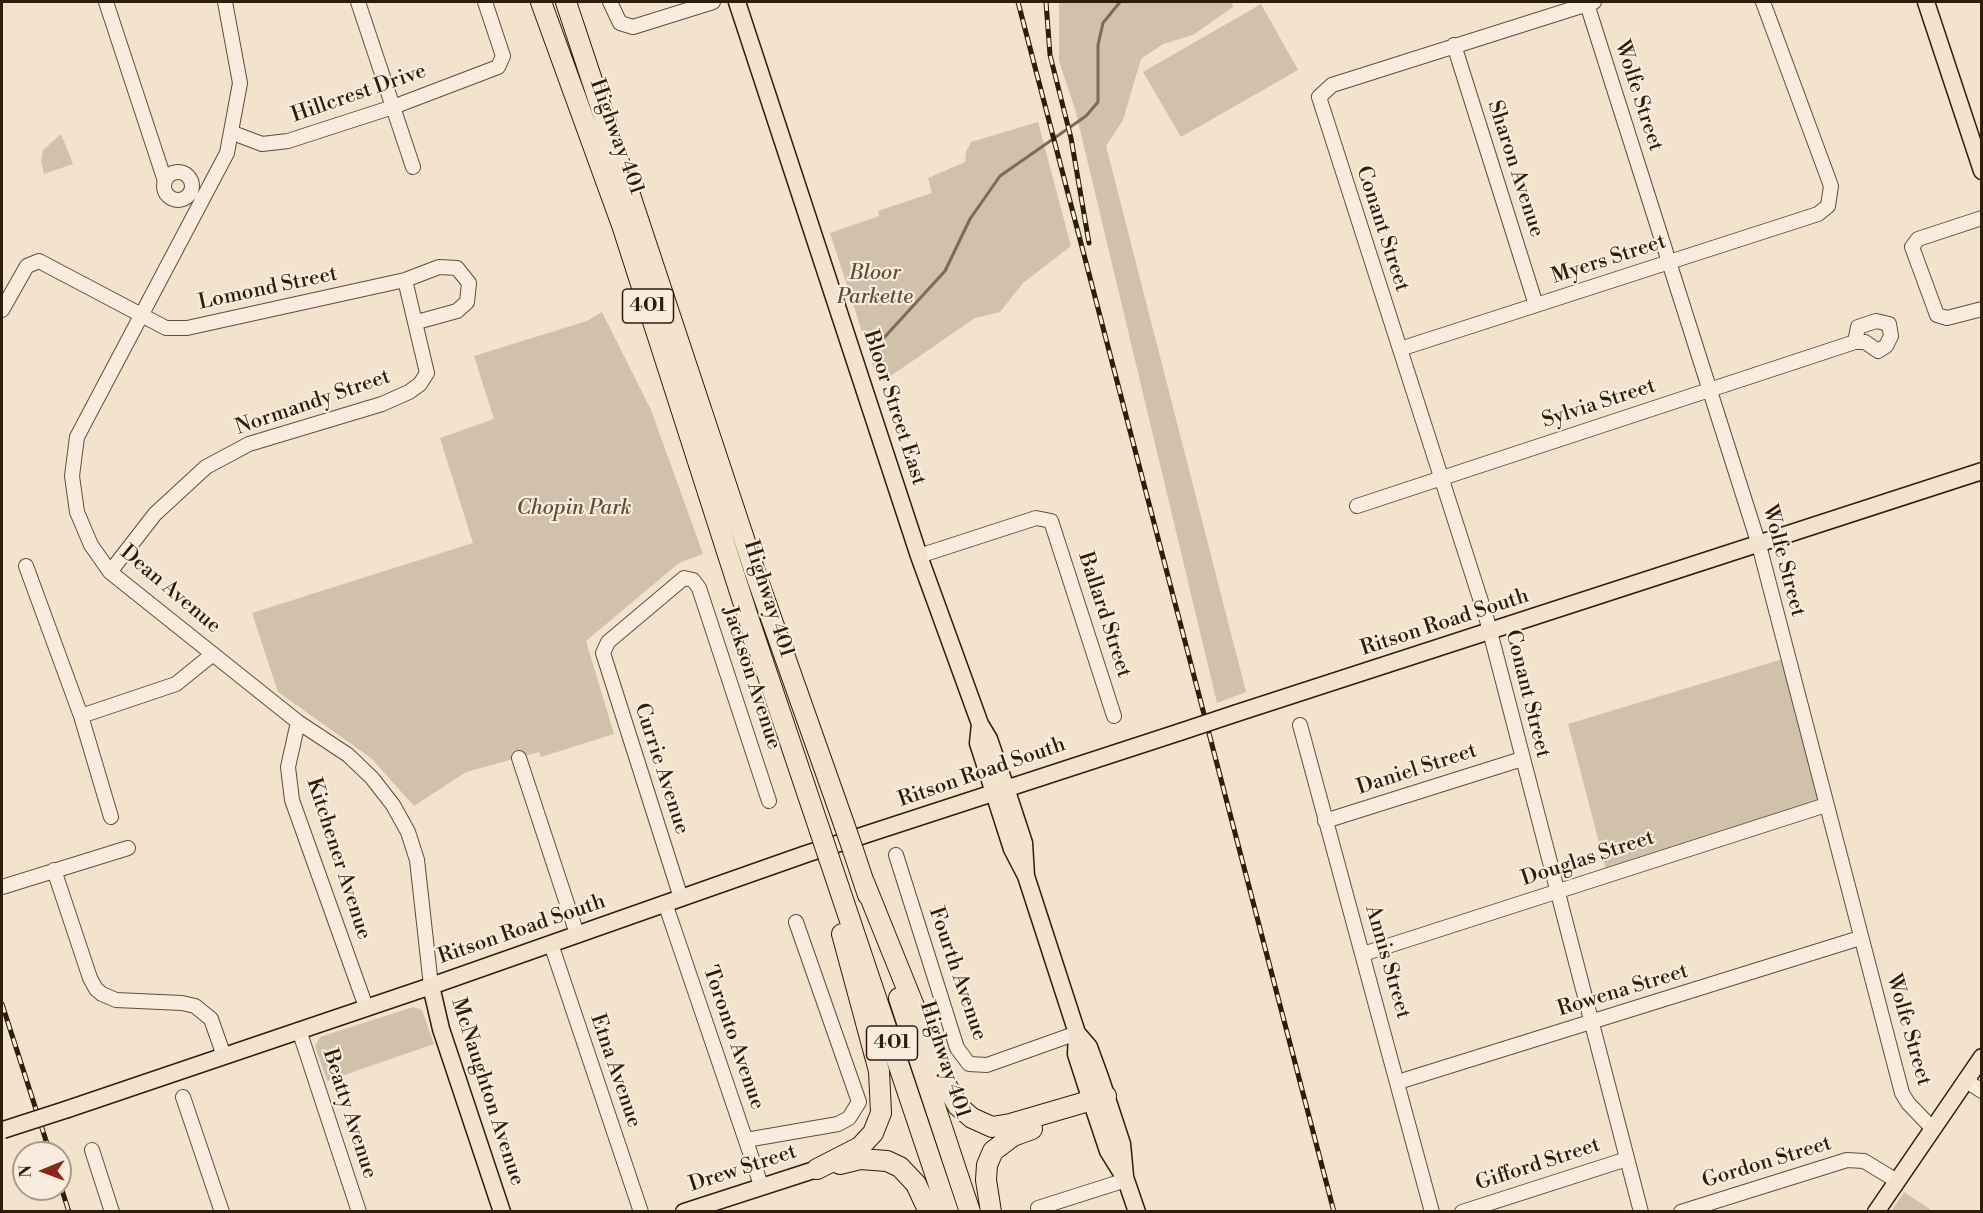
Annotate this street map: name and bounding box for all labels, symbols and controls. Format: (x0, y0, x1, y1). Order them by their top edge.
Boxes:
street label: Wolfe Street (1608, 38, 1668, 154)
street label: Hillcrest Drive (288, 59, 430, 129)
street label: Highway 401 (583, 76, 649, 198)
street label: Sharon Avenue (1481, 98, 1549, 240)
street label: Conant Street (1350, 163, 1414, 295)
street label: Myers Street (1549, 230, 1669, 290)
park label: Bloor Parkette (837, 261, 913, 311)
street label: Lomond Street (196, 262, 340, 316)
road number: 401 (622, 289, 674, 323)
street label: Bloor Street East (857, 327, 931, 489)
street label: Normandy Street (232, 365, 394, 441)
street label: Sylvia Street (1539, 374, 1659, 434)
park label: Chopin Park (517, 496, 631, 522)
street label: Wolfe Street (1756, 502, 1810, 620)
street label: Highway 401 (737, 537, 799, 661)
street label: Dean Avenue (115, 541, 225, 639)
street label: Ballard Street (1072, 549, 1136, 681)
street label: Ritson Road South (1358, 584, 1532, 662)
street label: Jackson Avenue (716, 603, 786, 753)
street label: Conant Street (1499, 628, 1555, 760)
street label: Currie Avenue (628, 700, 694, 838)
street label: Ritson Road South (895, 733, 1069, 813)
street label: Daniel Street (1354, 739, 1480, 801)
street label: Kitchener Avenue (300, 775, 376, 943)
street label: Douglas Street (1518, 826, 1658, 892)
street label: Ritson Road South (435, 890, 609, 970)
street label: Annis Street (1359, 902, 1415, 1022)
street label: Fourth Avenue (922, 904, 992, 1044)
street label: Rowena Street (1555, 959, 1691, 1023)
street label: Toronto Avenue (697, 963, 769, 1113)
street label: Wolfe Street (1880, 971, 1936, 1089)
street label: McNaughton Avenue (445, 995, 529, 1189)
street label: Highway 401 (913, 998, 975, 1122)
street label: Etna Avenue (584, 1011, 646, 1131)
road number: 401 (866, 1026, 918, 1060)
street label: Beatty Avenue (316, 1046, 382, 1182)
street label: Gordon Street (1699, 1131, 1835, 1195)
street label: Gifford Street (1473, 1133, 1603, 1197)
street label: Drew Street (686, 1140, 800, 1198)
north arrow (12, 1141, 72, 1201)
text: N (16, 1165, 36, 1178)

